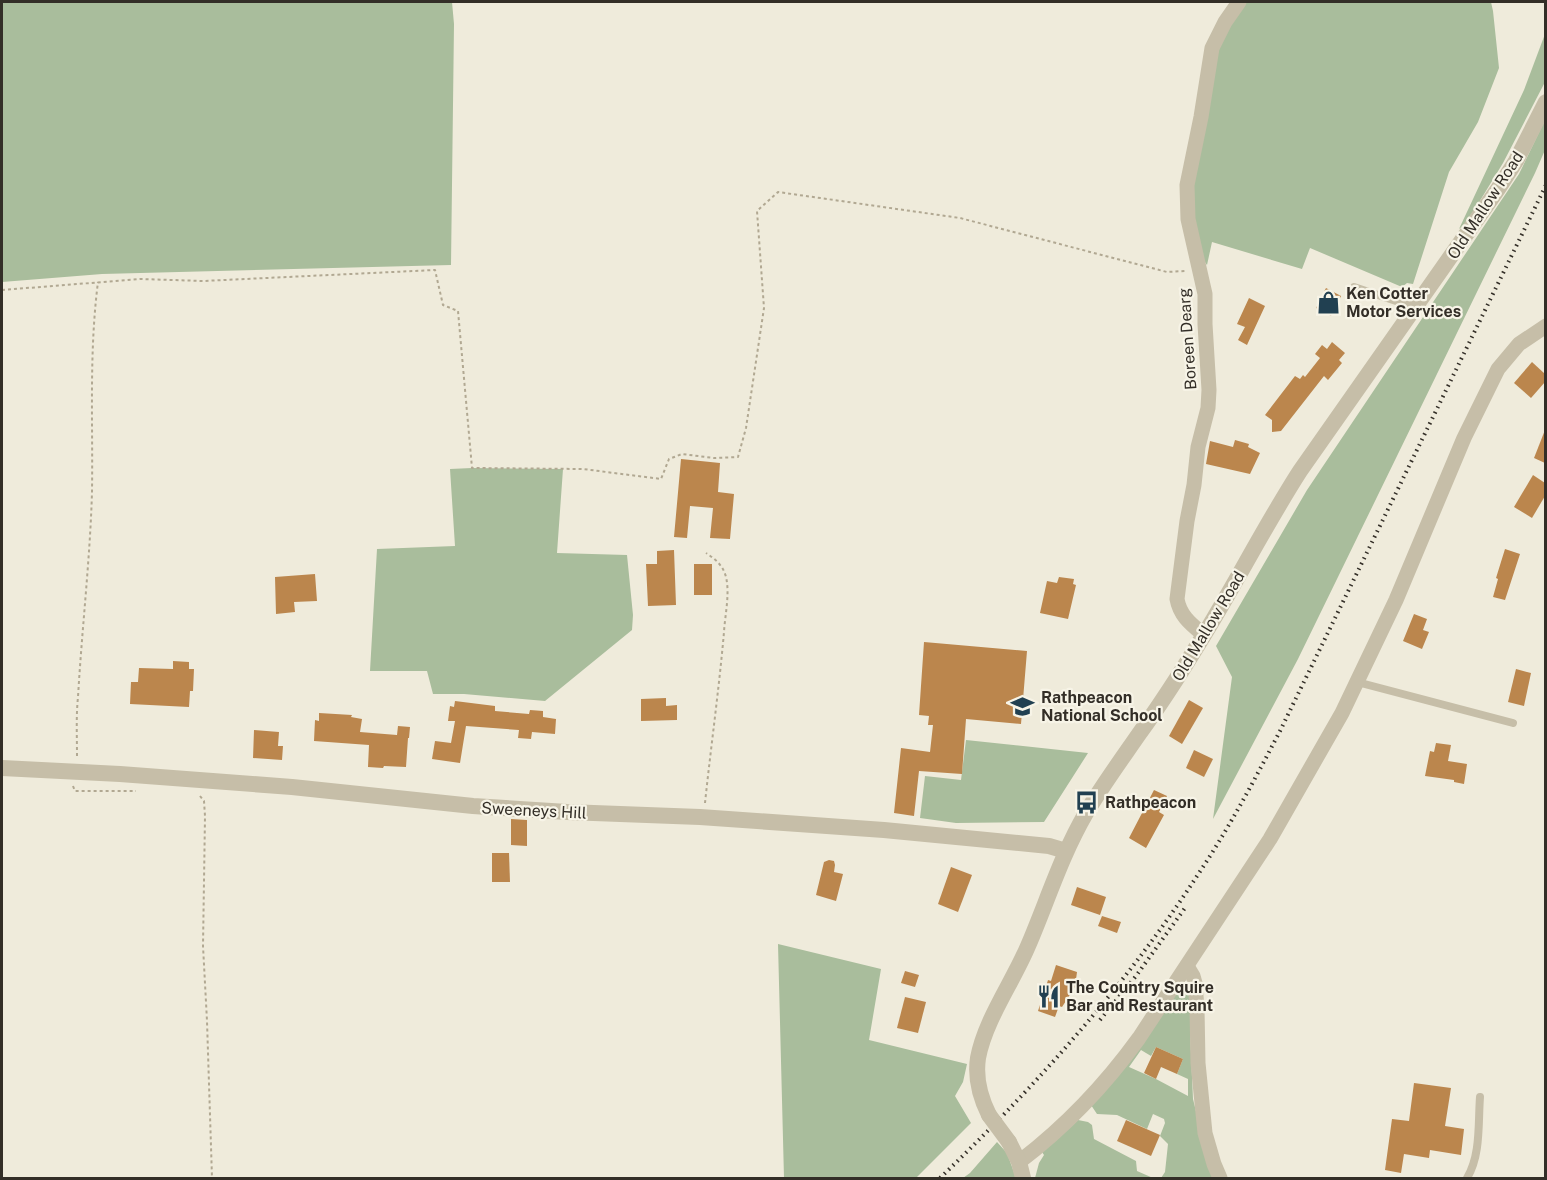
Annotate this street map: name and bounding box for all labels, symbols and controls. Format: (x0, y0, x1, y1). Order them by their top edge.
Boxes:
street label: Old Mallow Road (1444, 148, 1527, 263)
place label: Ken Cotter Motor Services (1346, 284, 1461, 321)
street label: Boreen Dearg (1174, 287, 1201, 391)
shop icon: Ken Cotter Motor Services (1315, 289, 1341, 315)
street label: Old Mallow Road (1168, 568, 1249, 685)
place label: Rathpeacon National School (1041, 688, 1163, 725)
school or university icon: Rathpeacon National School (1010, 693, 1036, 719)
bus stop icon: Rathpeacon (1074, 789, 1100, 815)
place label: Rathpeacon (1105, 793, 1196, 812)
street label: Sweeneys Hill (481, 798, 587, 823)
place label: The Country Squire Bar and Restaurant (1066, 978, 1214, 1015)
restaurant icon: The Country Squire Bar and Restaurant (1035, 983, 1061, 1009)

